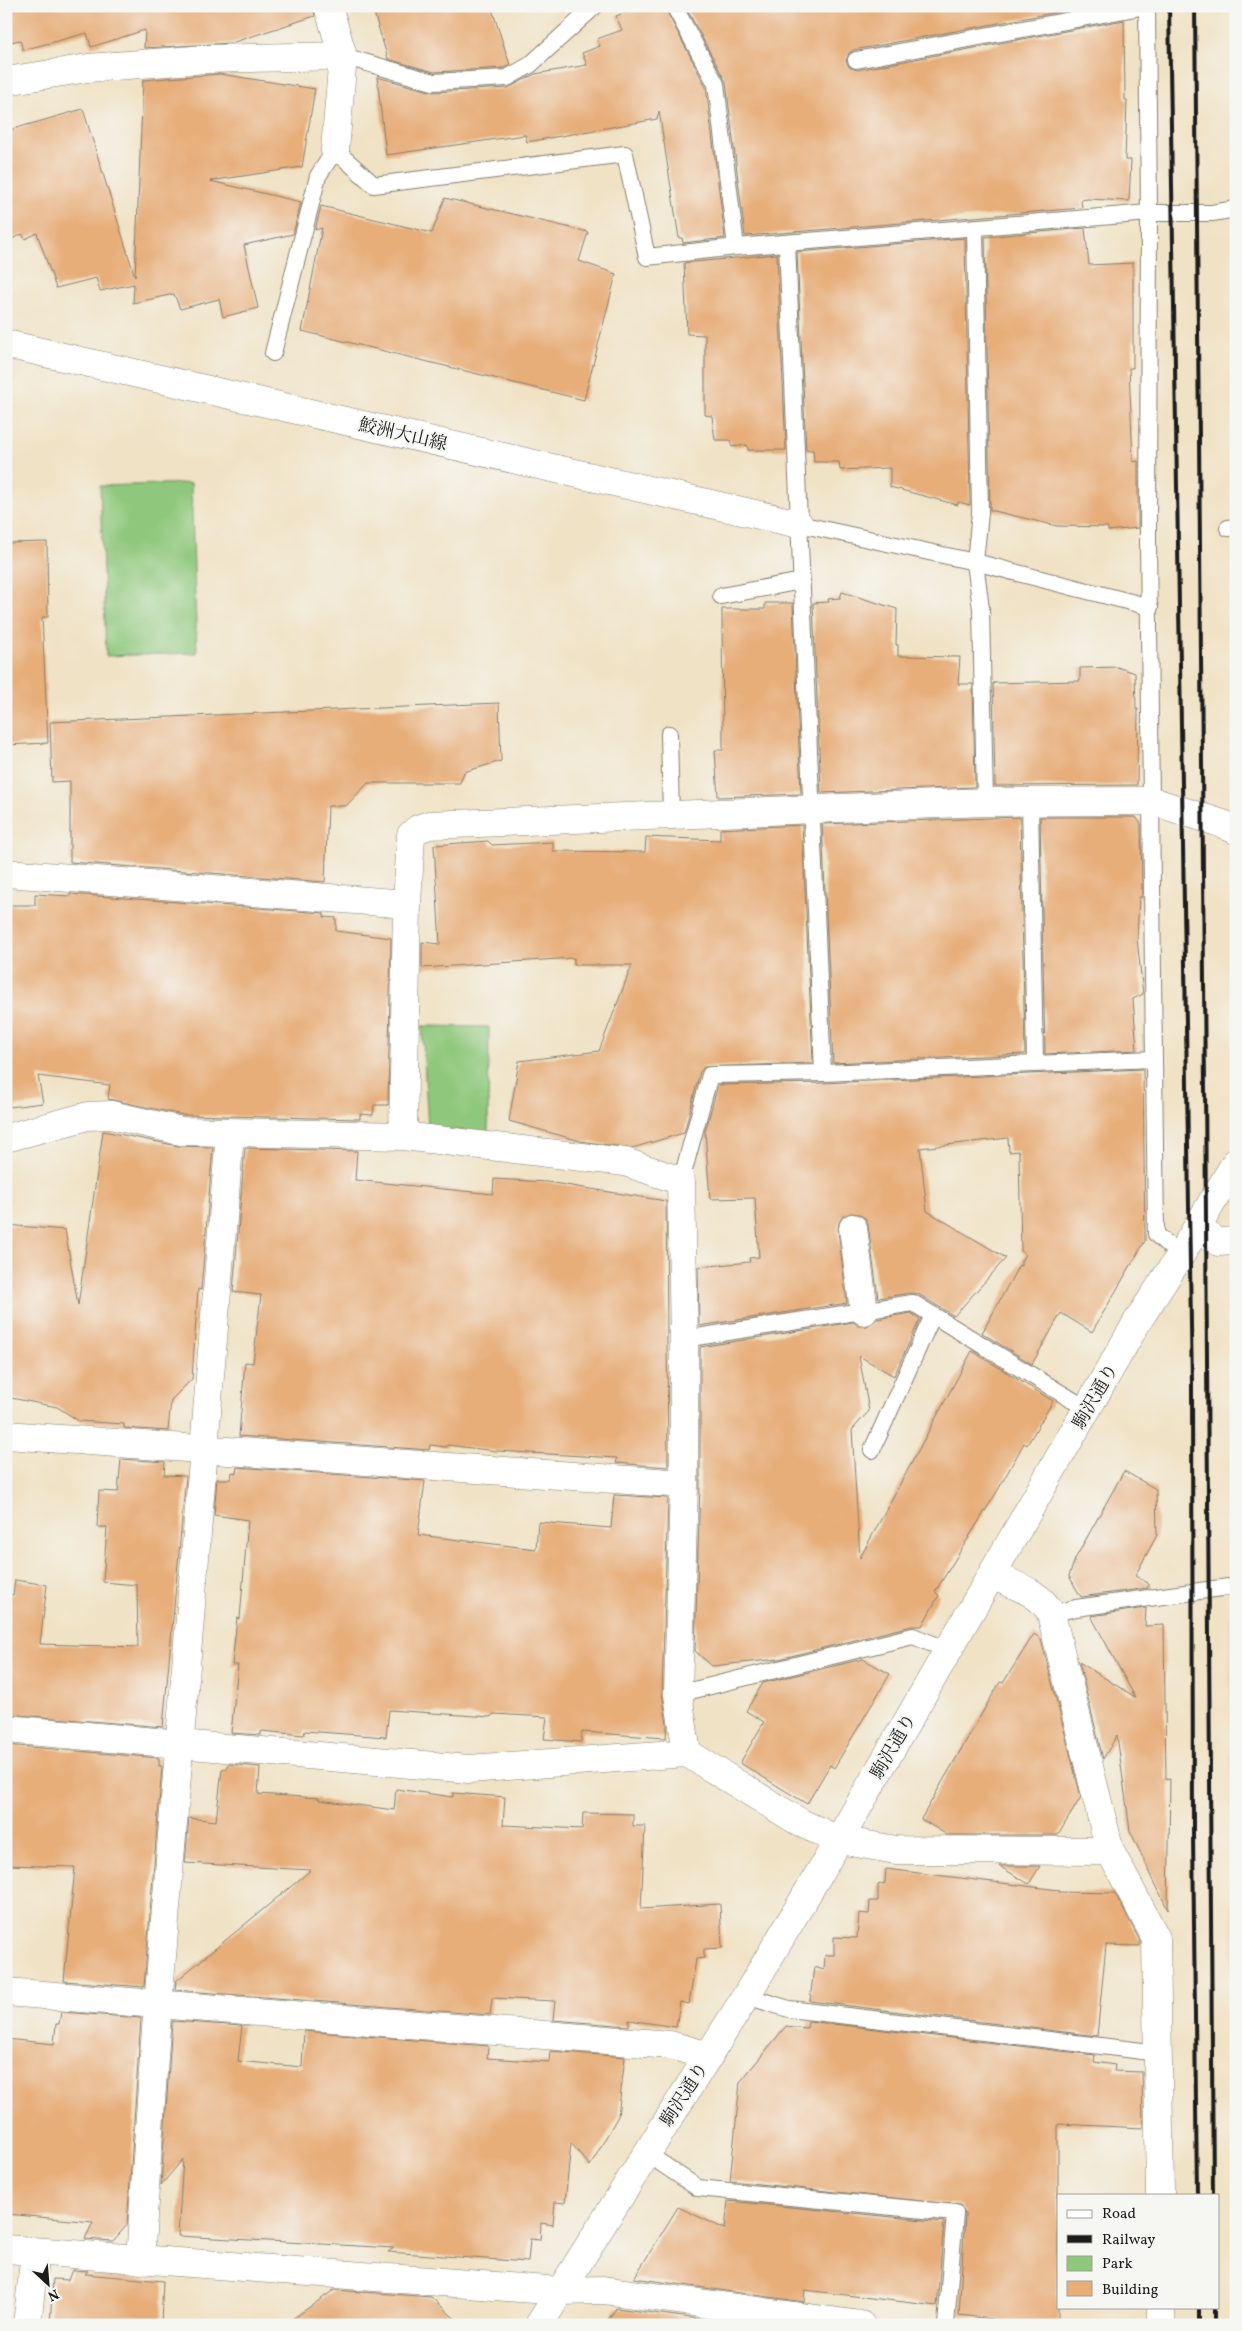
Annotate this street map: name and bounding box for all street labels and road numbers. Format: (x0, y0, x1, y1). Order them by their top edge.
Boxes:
street label: 鮫洲大山線 (356, 413, 449, 458)
street label: 駒沢通り (1067, 1359, 1125, 1434)
street label: 駒沢通り (865, 1709, 923, 1784)
street label: 駒沢通り (655, 2058, 715, 2132)

